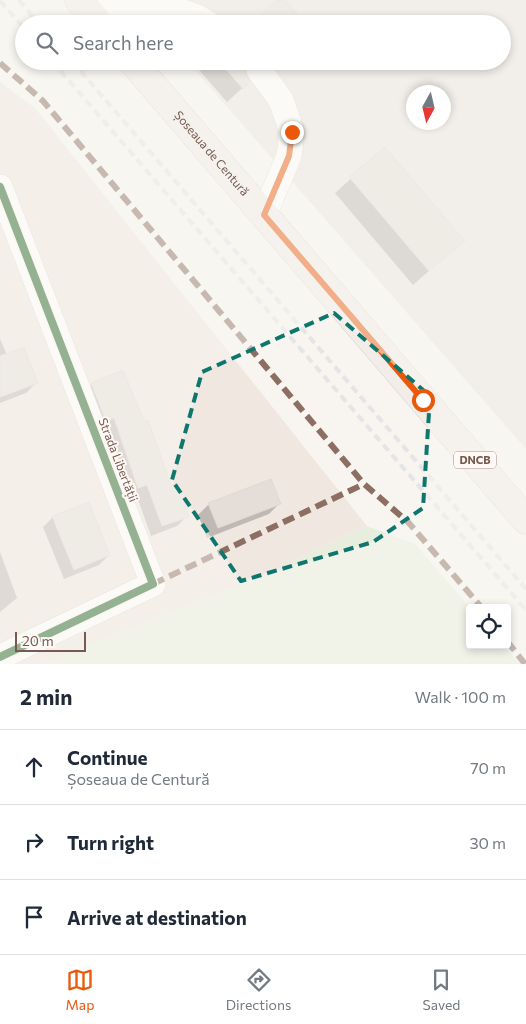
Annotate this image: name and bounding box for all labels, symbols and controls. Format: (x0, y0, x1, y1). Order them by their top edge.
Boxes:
search box (15, 15, 511, 70)
icon: search (33, 29, 61, 57)
text: Search here (73, 31, 173, 54)
north arrow (406, 85, 451, 130)
street label: Șoseaua de Centură (171, 108, 252, 198)
route end (281, 121, 304, 144)
route start (412, 389, 435, 412)
street label: Strada Libertății (96, 416, 141, 504)
road number: DNCB (454, 452, 496, 468)
map controls (466, 604, 511, 649)
button: locate (466, 604, 511, 649)
scale bar (15, 629, 86, 652)
text: 20 m (22, 632, 54, 649)
text: 2 min (20, 684, 72, 709)
text: Walk · 100 m (415, 687, 506, 706)
text: Continue (67, 746, 147, 769)
icon: ahead (20, 753, 48, 781)
text: 70 m (470, 758, 506, 777)
text: Șoseaua de Centură (67, 769, 210, 788)
icon: right (20, 828, 48, 856)
text: Turn right (67, 831, 154, 854)
text: 30 m (469, 833, 506, 852)
icon: arrive (20, 903, 48, 931)
text: Arrive at destination (67, 906, 247, 929)
tab: Map (66, 966, 94, 1013)
tab: Directions (226, 966, 291, 1013)
tab: Saved (423, 966, 460, 1013)

